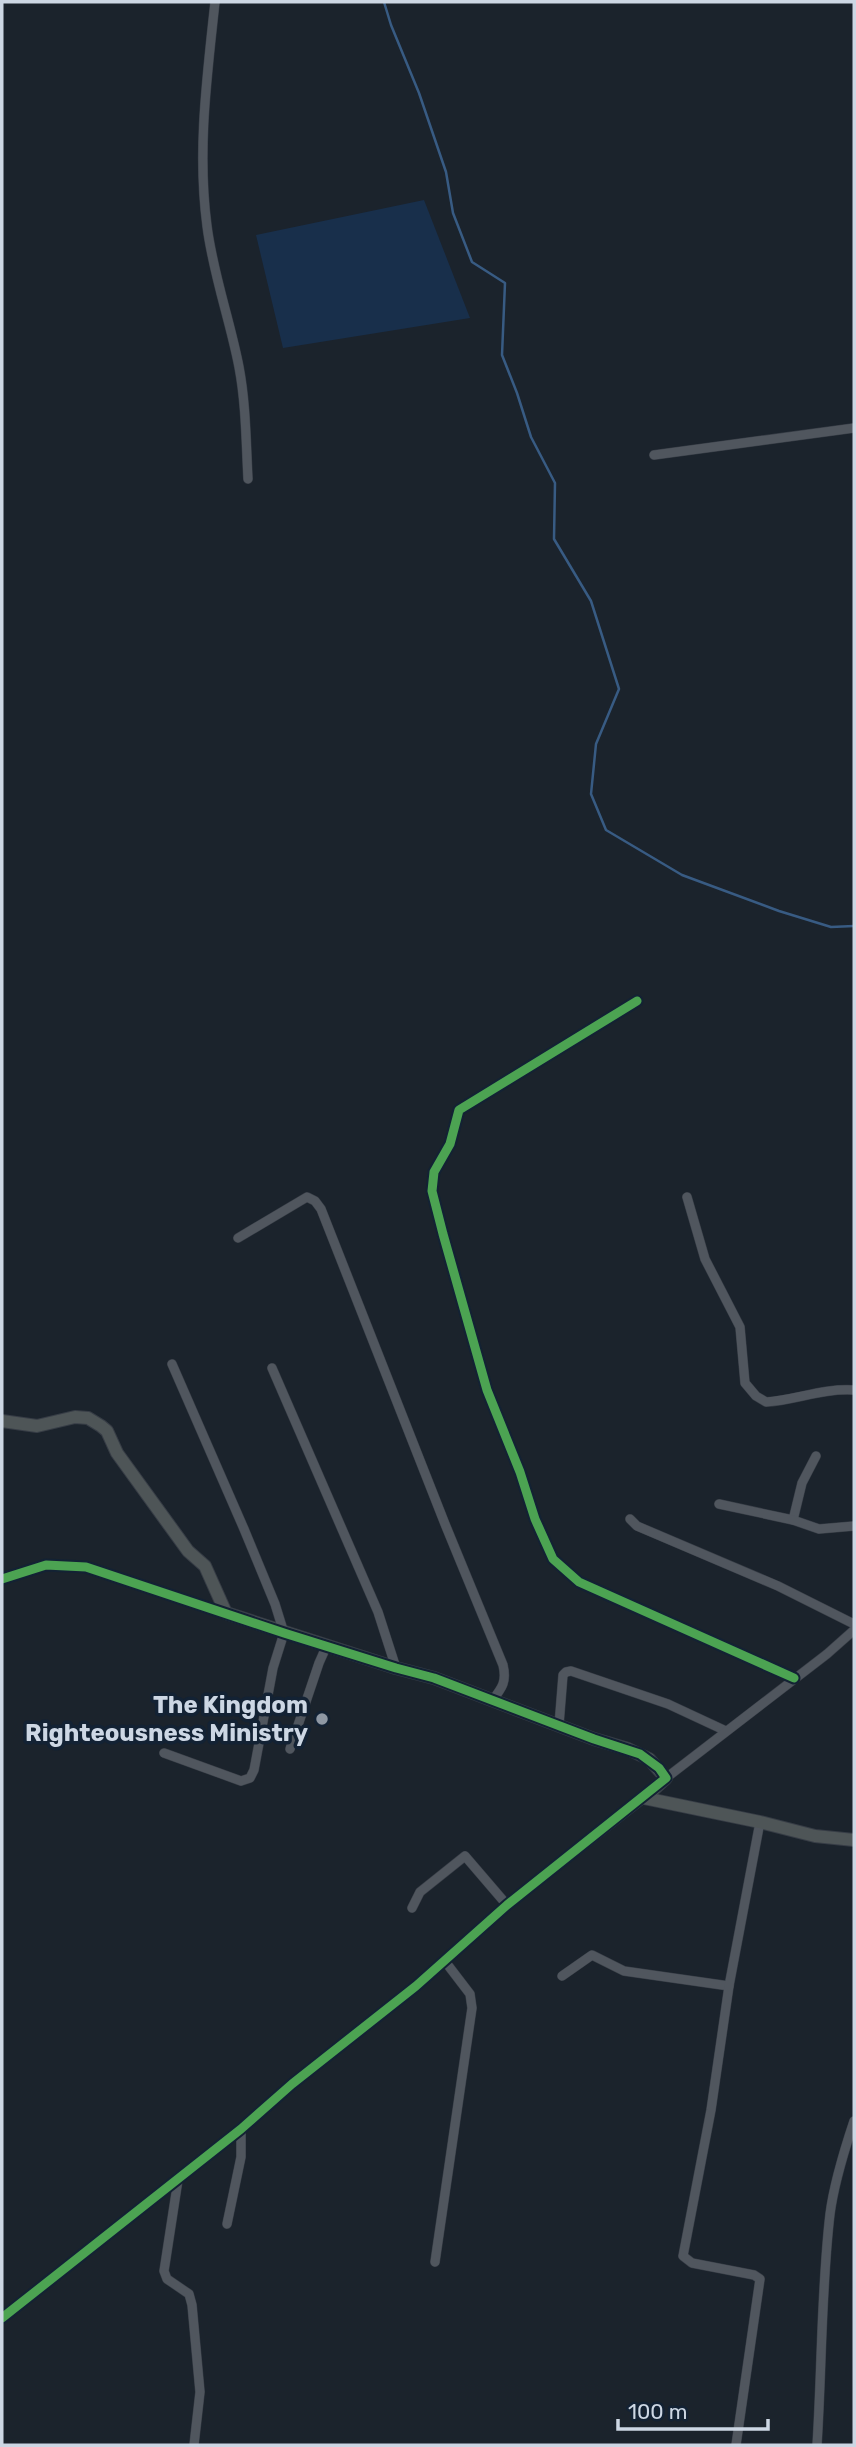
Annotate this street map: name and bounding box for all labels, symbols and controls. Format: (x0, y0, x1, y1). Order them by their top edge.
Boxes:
place label: The Kingdom Righteousness Ministry (25, 1691, 308, 1747)
marker: The Kingdom Righteousness Ministry (314, 1711, 330, 1727)
scale bar (618, 2388, 768, 2432)
text: 100 m (628, 2399, 687, 2424)

